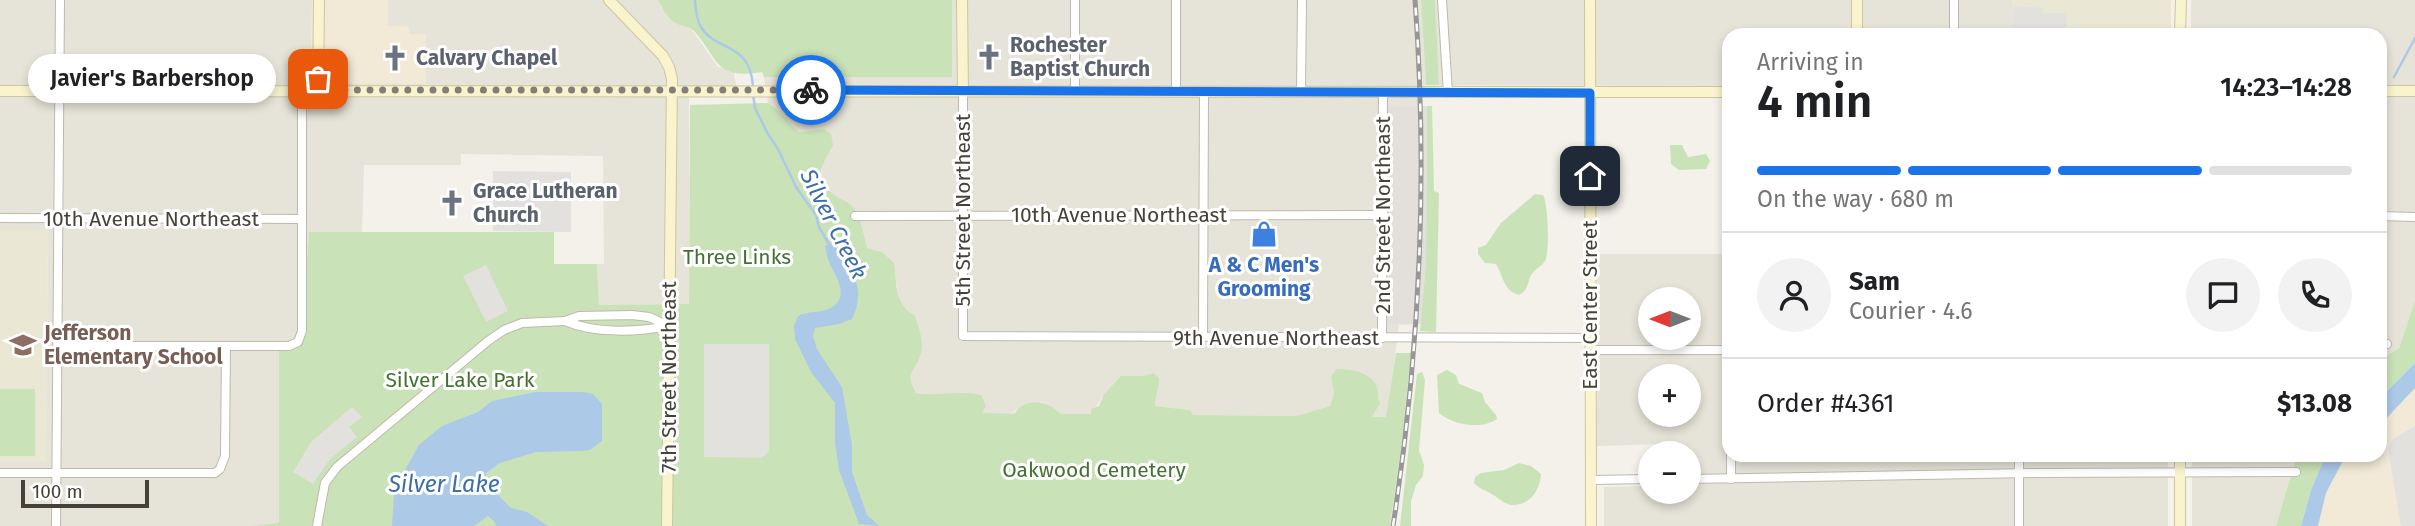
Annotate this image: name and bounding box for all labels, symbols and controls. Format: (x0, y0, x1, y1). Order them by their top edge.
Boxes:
place label: Rochester Baptist Church (1010, 32, 1150, 82)
church icon: Rochester Baptist Church (974, 42, 1004, 72)
church icon: Calvary Chapel (380, 43, 410, 73)
place label: Calvary Chapel (416, 45, 558, 71)
text: Arriving in (1757, 48, 1864, 76)
pin (288, 49, 348, 109)
callout: Javier's Barbershop (28, 55, 276, 104)
courier (776, 55, 846, 125)
icon: bag (299, 60, 337, 98)
text: Javier's Barbershop (50, 64, 254, 92)
icon: bike (792, 71, 830, 109)
text: 14:23–14:28 (2220, 72, 2352, 103)
text: 4 min (1757, 74, 1872, 129)
street label: 5th Street Northeast (950, 113, 976, 306)
street label: 2nd Street Northeast (1370, 116, 1396, 314)
pin (1560, 146, 1620, 206)
icon: home (1571, 157, 1609, 195)
water label: Silver Creek (794, 163, 874, 284)
place label: Grace Lutheran Church (473, 178, 618, 228)
text: On the way · 680 m (1757, 185, 1954, 213)
church icon: Grace Lutheran Church (437, 188, 467, 218)
street label: 10th Avenue Northeast (1011, 202, 1227, 228)
street label: 10th Avenue Northeast (43, 206, 259, 232)
shop icon: A & C Men's Grooming (1249, 219, 1279, 249)
street label: East Center Street (1577, 220, 1603, 390)
park label: Three Links (683, 244, 791, 270)
place label: A & C Men's Grooming (1208, 252, 1319, 302)
button: person (1757, 258, 1831, 332)
button: chat (2186, 258, 2260, 332)
button: phone (2278, 258, 2352, 332)
text: Sam (1849, 266, 1900, 297)
street label: 7th Street Northeast (656, 281, 682, 473)
north arrow (1638, 287, 1701, 350)
map controls (1638, 287, 1701, 504)
text: Courier · 4.6 (1849, 297, 1973, 325)
place label: Jefferson Elementary School (43, 320, 223, 370)
street label: 9th Avenue Northeast (1173, 325, 1380, 351)
school or university icon: Jefferson Elementary School (8, 330, 38, 360)
button: + (1638, 364, 1701, 427)
park label: Silver Lake Park (385, 367, 535, 393)
text: Order #4361 (1757, 388, 1895, 419)
text: $13.08 (2277, 388, 2352, 419)
button: − (1638, 441, 1701, 504)
park label: Oakwood Cemetery (1002, 457, 1186, 483)
water label: Silver Lake (387, 470, 500, 498)
scale bar (21, 477, 149, 509)
text: 100 m (32, 480, 83, 503)

